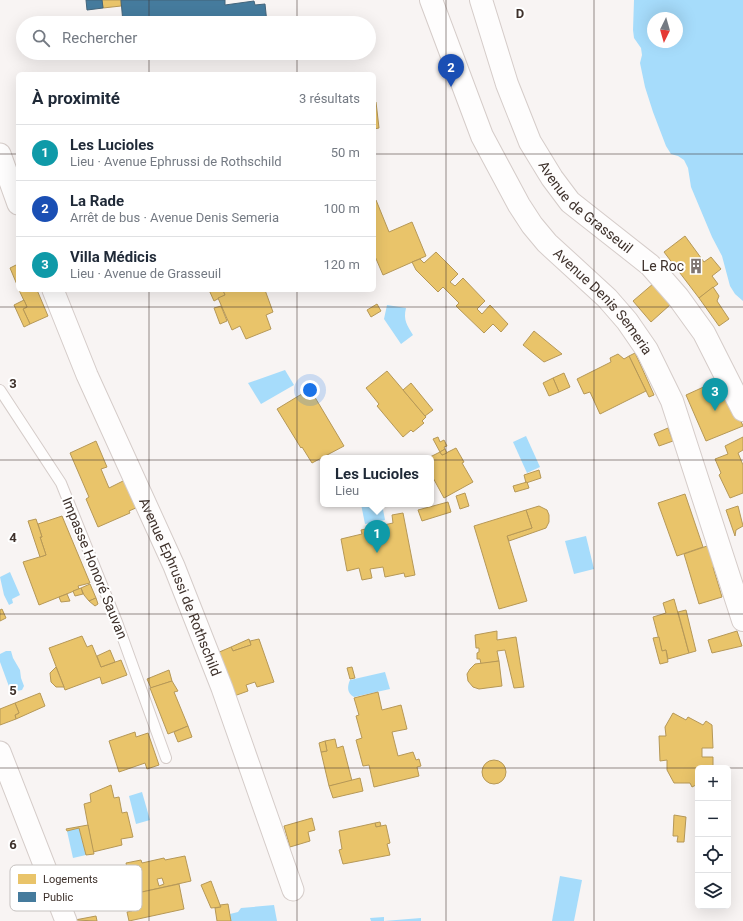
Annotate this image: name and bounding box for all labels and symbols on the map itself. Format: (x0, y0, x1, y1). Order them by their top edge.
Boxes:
text: D (516, 6, 524, 21)
north arrow (647, 12, 683, 48)
pin: 2 (438, 54, 464, 87)
street label: Avenue de Grasseuil (535, 158, 636, 256)
street label: Avenue Denis Semeria (550, 245, 656, 358)
building icon: Le Roc (687, 257, 705, 275)
place label: Le Roc (642, 258, 684, 274)
text: 3 (9, 376, 17, 391)
pin: 3 (702, 378, 728, 411)
your location (300, 380, 320, 400)
street label: Impasse Honoré Sauvan (59, 495, 131, 641)
street label: Avenue Ephrussi de Rothschild (136, 495, 224, 678)
pin: 1 (364, 520, 390, 553)
text: 4 (9, 530, 17, 545)
text: 5 (9, 683, 17, 698)
text: 6 (9, 837, 17, 852)
legend (10, 865, 142, 911)
text: Logements (43, 873, 98, 886)
text: Public (43, 891, 74, 904)

